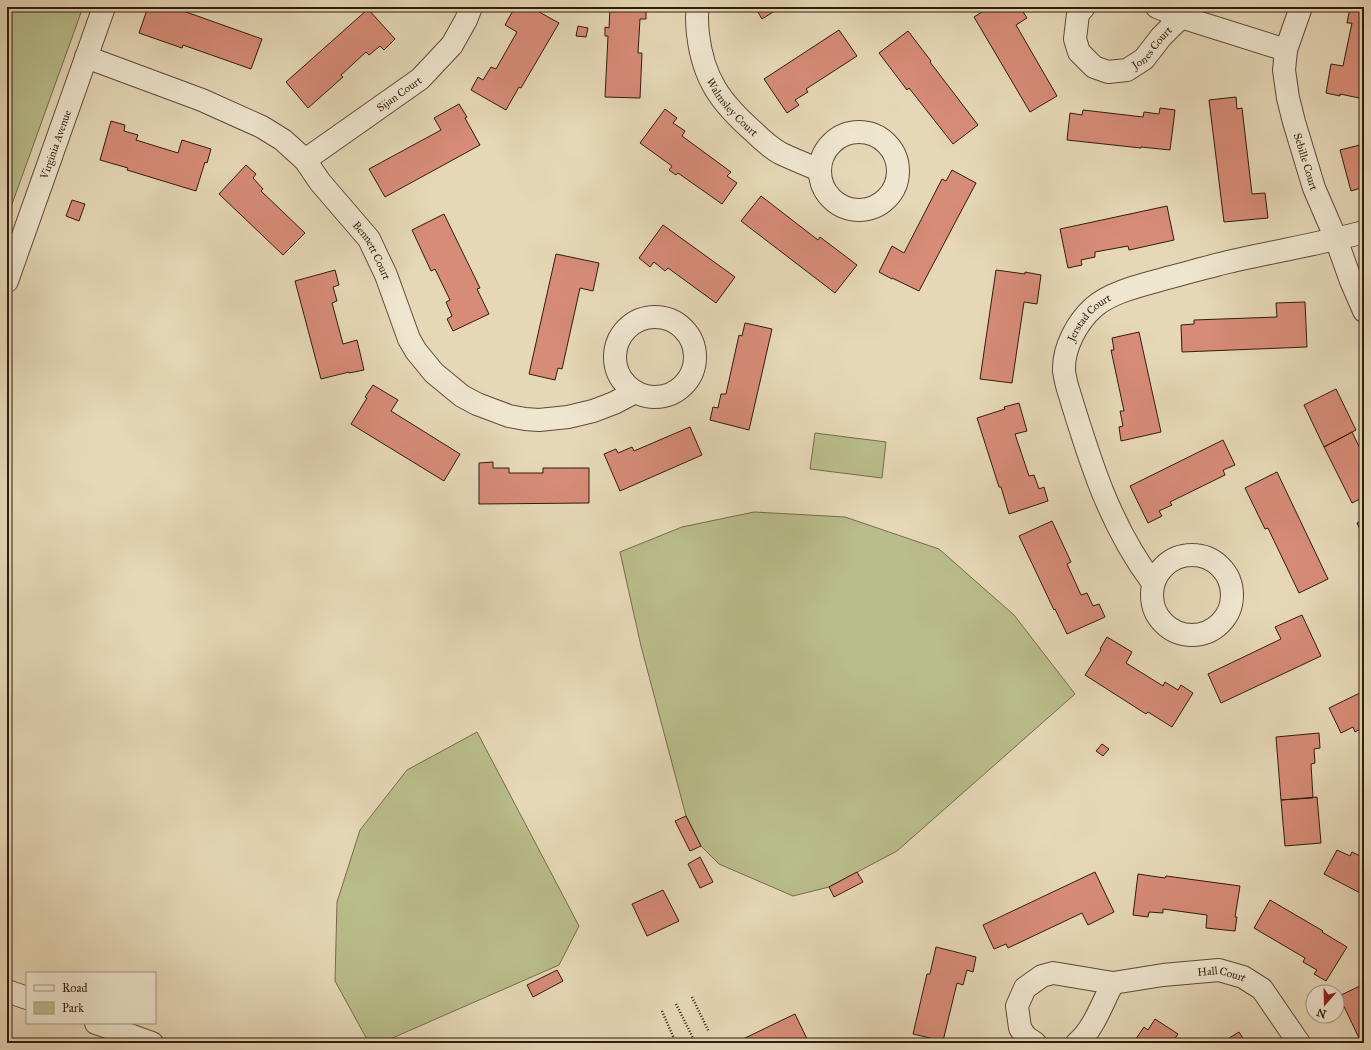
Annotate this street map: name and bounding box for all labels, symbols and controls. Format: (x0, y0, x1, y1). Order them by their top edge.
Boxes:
street label: Jones Court (1129, 24, 1175, 74)
street label: Sijan Court (374, 74, 424, 114)
street label: Walmsley Court (704, 76, 761, 139)
street label: Virginia Avenue (37, 108, 74, 182)
street label: Sebille Court (1291, 131, 1320, 193)
street label: Bennett Court (350, 219, 393, 281)
street label: Jerstad Court (1064, 291, 1113, 345)
street label: Hall Court (1197, 964, 1249, 985)
legend (26, 972, 156, 1024)
text: Road (62, 981, 88, 995)
north arrow (1305, 984, 1345, 1024)
text: Park (62, 1001, 84, 1015)
text: N (1315, 1005, 1328, 1021)

